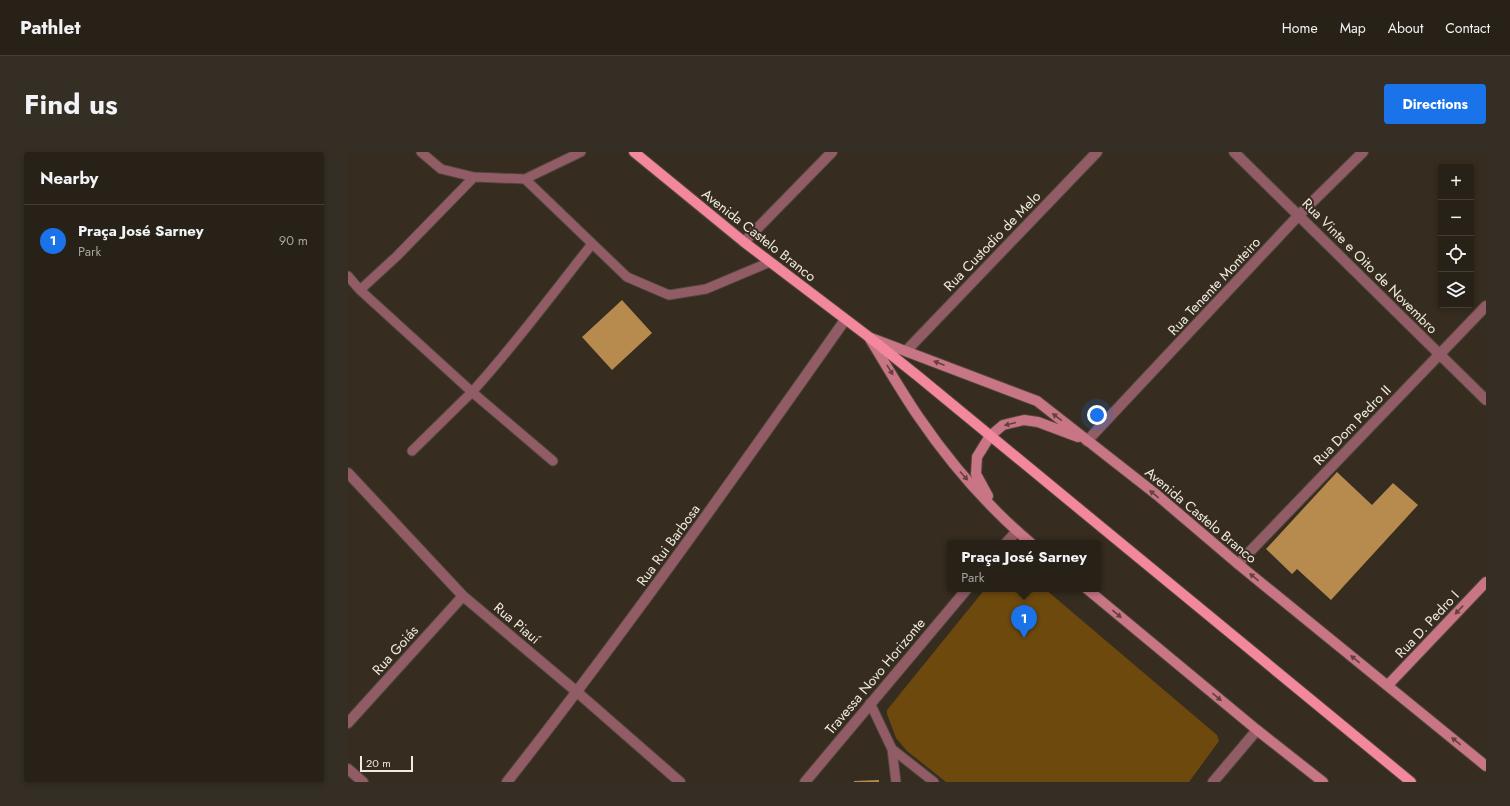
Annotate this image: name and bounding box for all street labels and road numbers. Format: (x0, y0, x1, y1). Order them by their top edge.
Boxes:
street label: Avenida Castelo Branco (698, 184, 821, 286)
street label: Rua Custodio de Melo (939, 186, 1045, 295)
street label: Rua Vinte e Oito de Novembro (1298, 194, 1443, 339)
street label: Rua Tenente Monteiro (1163, 232, 1265, 340)
street label: Rua Dom Pedro II (1309, 381, 1395, 469)
street label: Avenida Castelo Branco (1141, 462, 1261, 568)
street label: Rua Rui Barbosa (632, 500, 704, 590)
street label: Rua D. Pedro I (1390, 586, 1464, 662)
street label: Rua Piauí (489, 598, 546, 649)
street label: Travessa Novo Horizonte (820, 614, 930, 738)
street label: Rua Goiás (367, 620, 423, 679)

